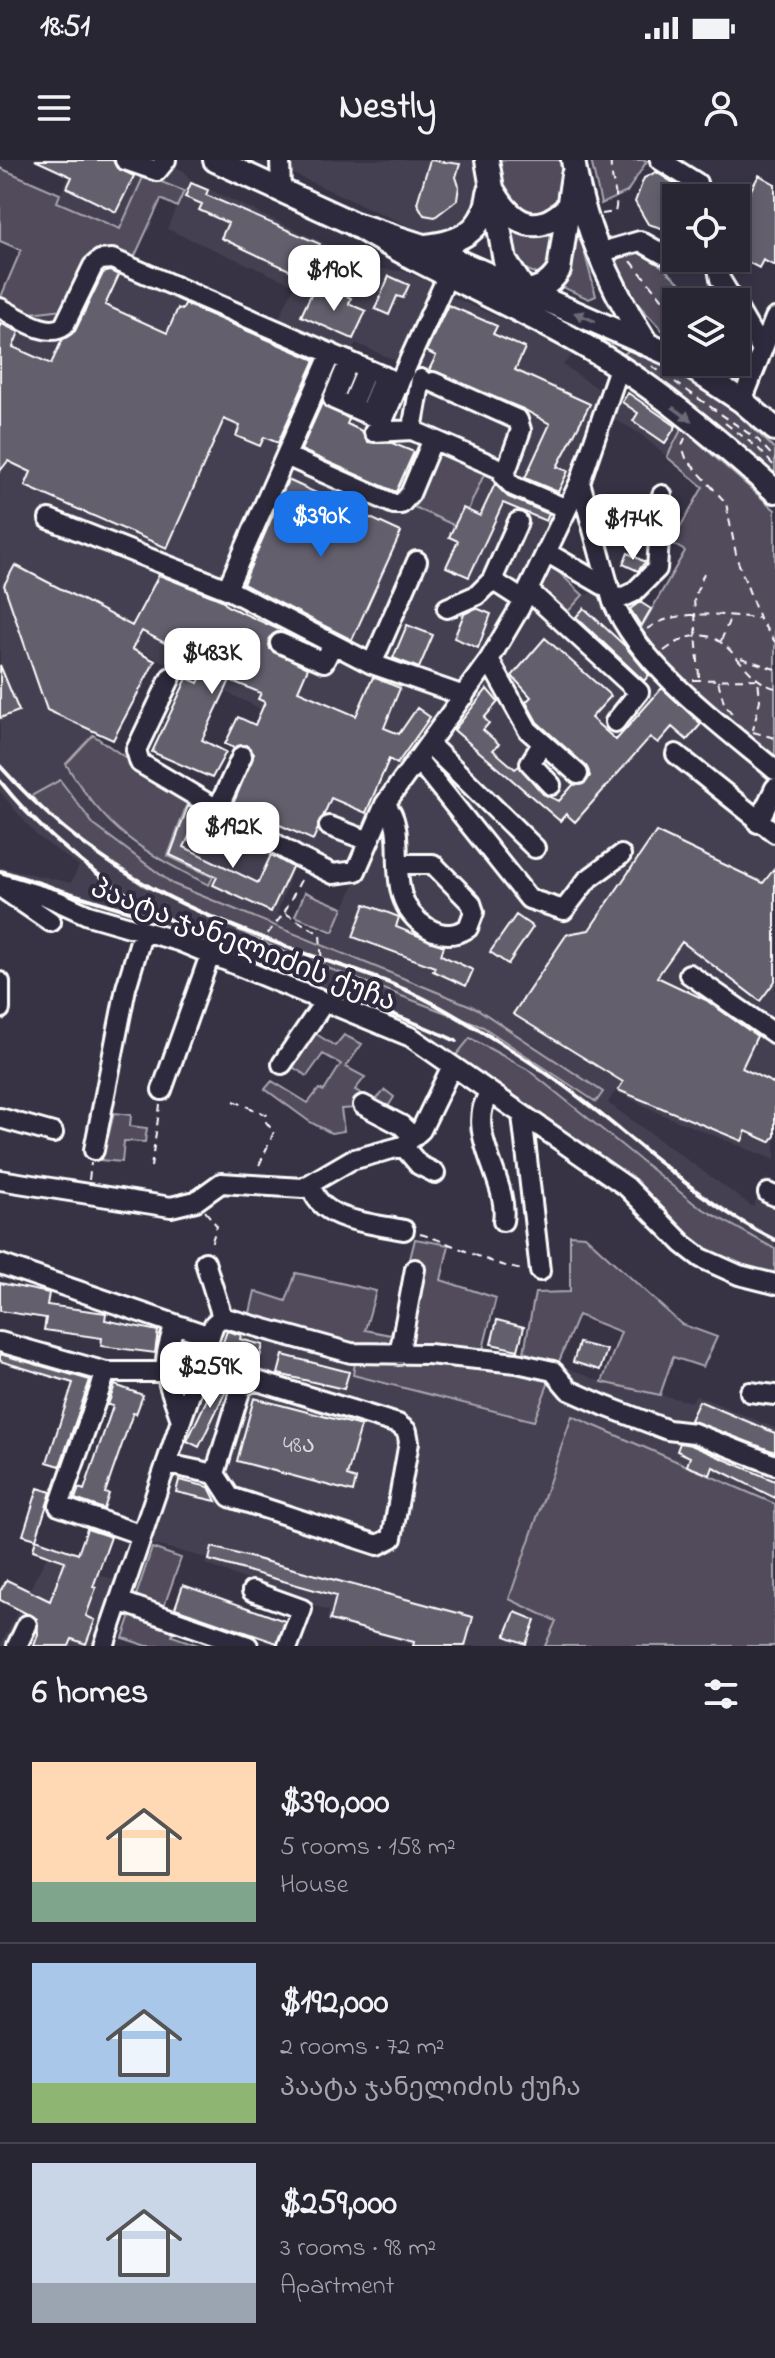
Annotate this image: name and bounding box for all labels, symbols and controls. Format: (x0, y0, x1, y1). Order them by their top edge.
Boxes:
text: 18:51 (40, 6, 90, 50)
text: Nestly (339, 82, 436, 135)
icon: menu (32, 86, 76, 130)
icon: person (699, 86, 743, 130)
map controls (662, 184, 750, 376)
button: locate (662, 184, 750, 272)
pin: $190K (278, 245, 390, 313)
text: $190K (306, 252, 362, 290)
button: layers (662, 288, 750, 376)
one-way arrow (573, 310, 597, 323)
one-way arrow (672, 405, 692, 421)
pin: $390K (265, 491, 377, 559)
pin: $174K (577, 494, 689, 562)
text: $390K (292, 498, 350, 536)
text: $174K (604, 501, 662, 539)
pin: $483K (156, 628, 268, 696)
text: $483K (182, 635, 242, 673)
pin: $192K (177, 802, 289, 870)
text: $192K (204, 809, 262, 847)
street label: პაატა ჯანელიძის ქუჩა (84, 869, 401, 1023)
pin: $259K (154, 1342, 266, 1410)
text: $259K (178, 1349, 242, 1387)
house number: 48ა (283, 1429, 315, 1464)
text: 6 homes (32, 1669, 148, 1719)
icon: filters (699, 1672, 743, 1716)
text: $390,000 (280, 1779, 389, 1829)
icon: home (96, 1794, 192, 1890)
text: 5 rooms · 158 m² (280, 1829, 456, 1867)
text: House (280, 1867, 348, 1905)
text: $192,000 (280, 1979, 388, 2029)
icon: home (96, 1995, 192, 2091)
text: 2 rooms · 72 m² (280, 2029, 445, 2067)
text: პაატა ჯანელიძის ქუჩა (280, 2070, 581, 2108)
text: $259,000 (280, 2180, 397, 2230)
icon: home (96, 2195, 192, 2291)
text: 3 rooms · 98 m² (280, 2230, 436, 2268)
text: Apartment (280, 2268, 394, 2306)

